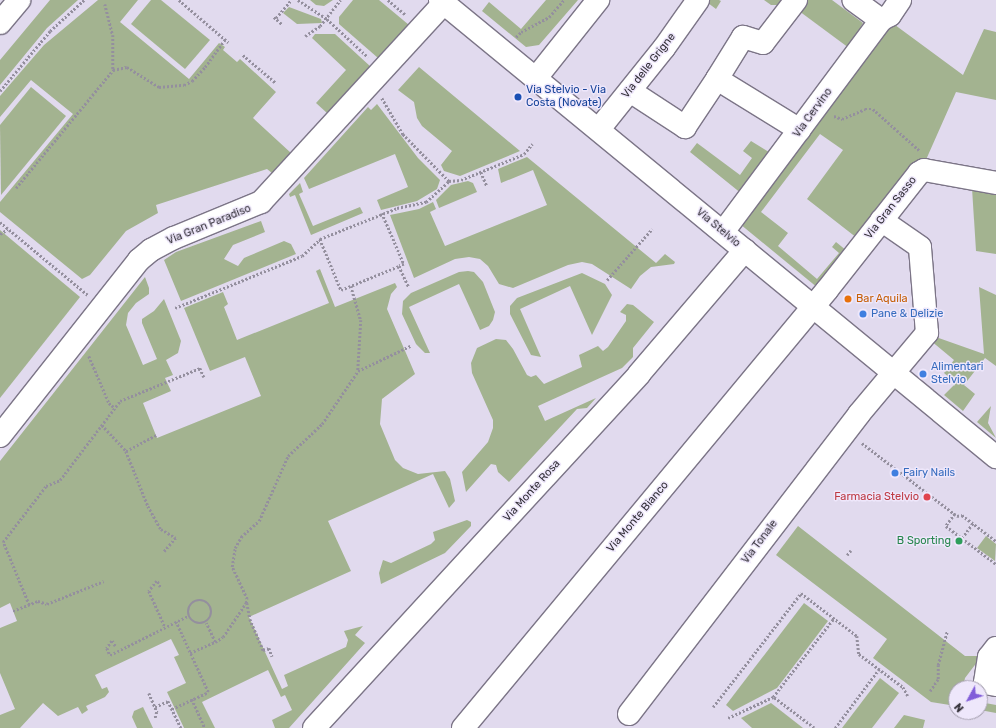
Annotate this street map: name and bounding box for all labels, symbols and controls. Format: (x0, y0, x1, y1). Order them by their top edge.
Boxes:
street label: Via delle Grigne (619, 31, 679, 101)
place label: Via Stelvio - Via Costa (Novate) (526, 84, 606, 110)
street label: Via Cervino (791, 86, 835, 140)
marker: Via Stelvio - Via Costa (Novate) (513, 92, 523, 102)
street label: Via Gran Sasso (862, 174, 920, 242)
street label: Via Gran Paradiso (165, 202, 253, 248)
street label: Via Stelvio (693, 206, 743, 250)
place label: Bar Aquila (856, 292, 908, 306)
marker: Bar Aquila (843, 294, 853, 304)
place label: Pane & Delizie (871, 307, 943, 321)
marker: Pane & Delizie (858, 309, 868, 319)
place label: Alimentari Stelvio (931, 361, 983, 387)
marker: Alimentari Stelvio (918, 369, 928, 379)
street label: Via Monte Rosa (501, 457, 563, 525)
place label: Fairy Nails (903, 466, 955, 480)
marker: Fairy Nails (890, 468, 900, 478)
street label: Via Monte Bianco (604, 479, 672, 555)
place label: Farmacia Stelvio (834, 490, 919, 504)
marker: Farmacia Stelvio (922, 492, 932, 502)
street label: Via Tonale (739, 517, 781, 567)
place label: B Sporting (897, 534, 951, 548)
marker: B Sporting (954, 536, 964, 546)
north arrow (948, 680, 988, 720)
text: N (952, 700, 967, 715)

